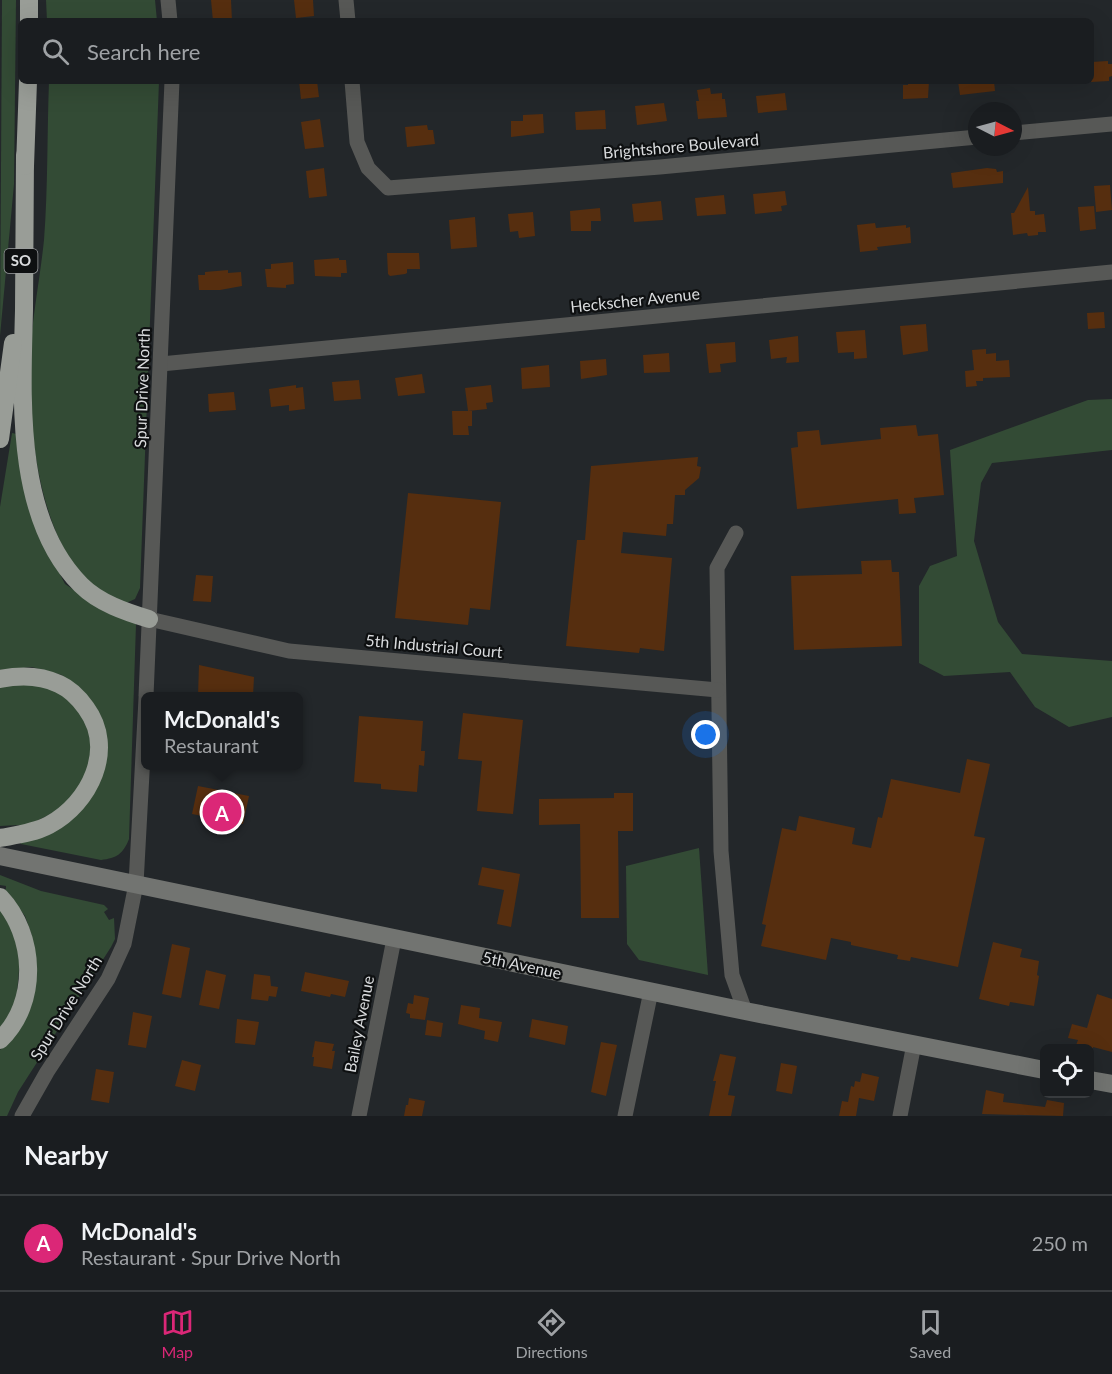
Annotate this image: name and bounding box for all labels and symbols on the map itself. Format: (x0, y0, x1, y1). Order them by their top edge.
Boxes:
north arrow (968, 102, 1022, 156)
street label: Brightshore Boulevard (602, 129, 760, 162)
road number: SO (4, 249, 38, 273)
street label: Heckscher Avenue (569, 283, 701, 316)
street label: Spur Drive North (130, 328, 153, 448)
street label: 5th Industrial Court (365, 630, 504, 661)
your location (691, 720, 720, 749)
pin: A (202, 790, 242, 834)
street label: 5th Avenue (481, 947, 563, 982)
street label: Spur Drive North (26, 952, 105, 1064)
street label: Bailey Avenue (340, 974, 377, 1074)

